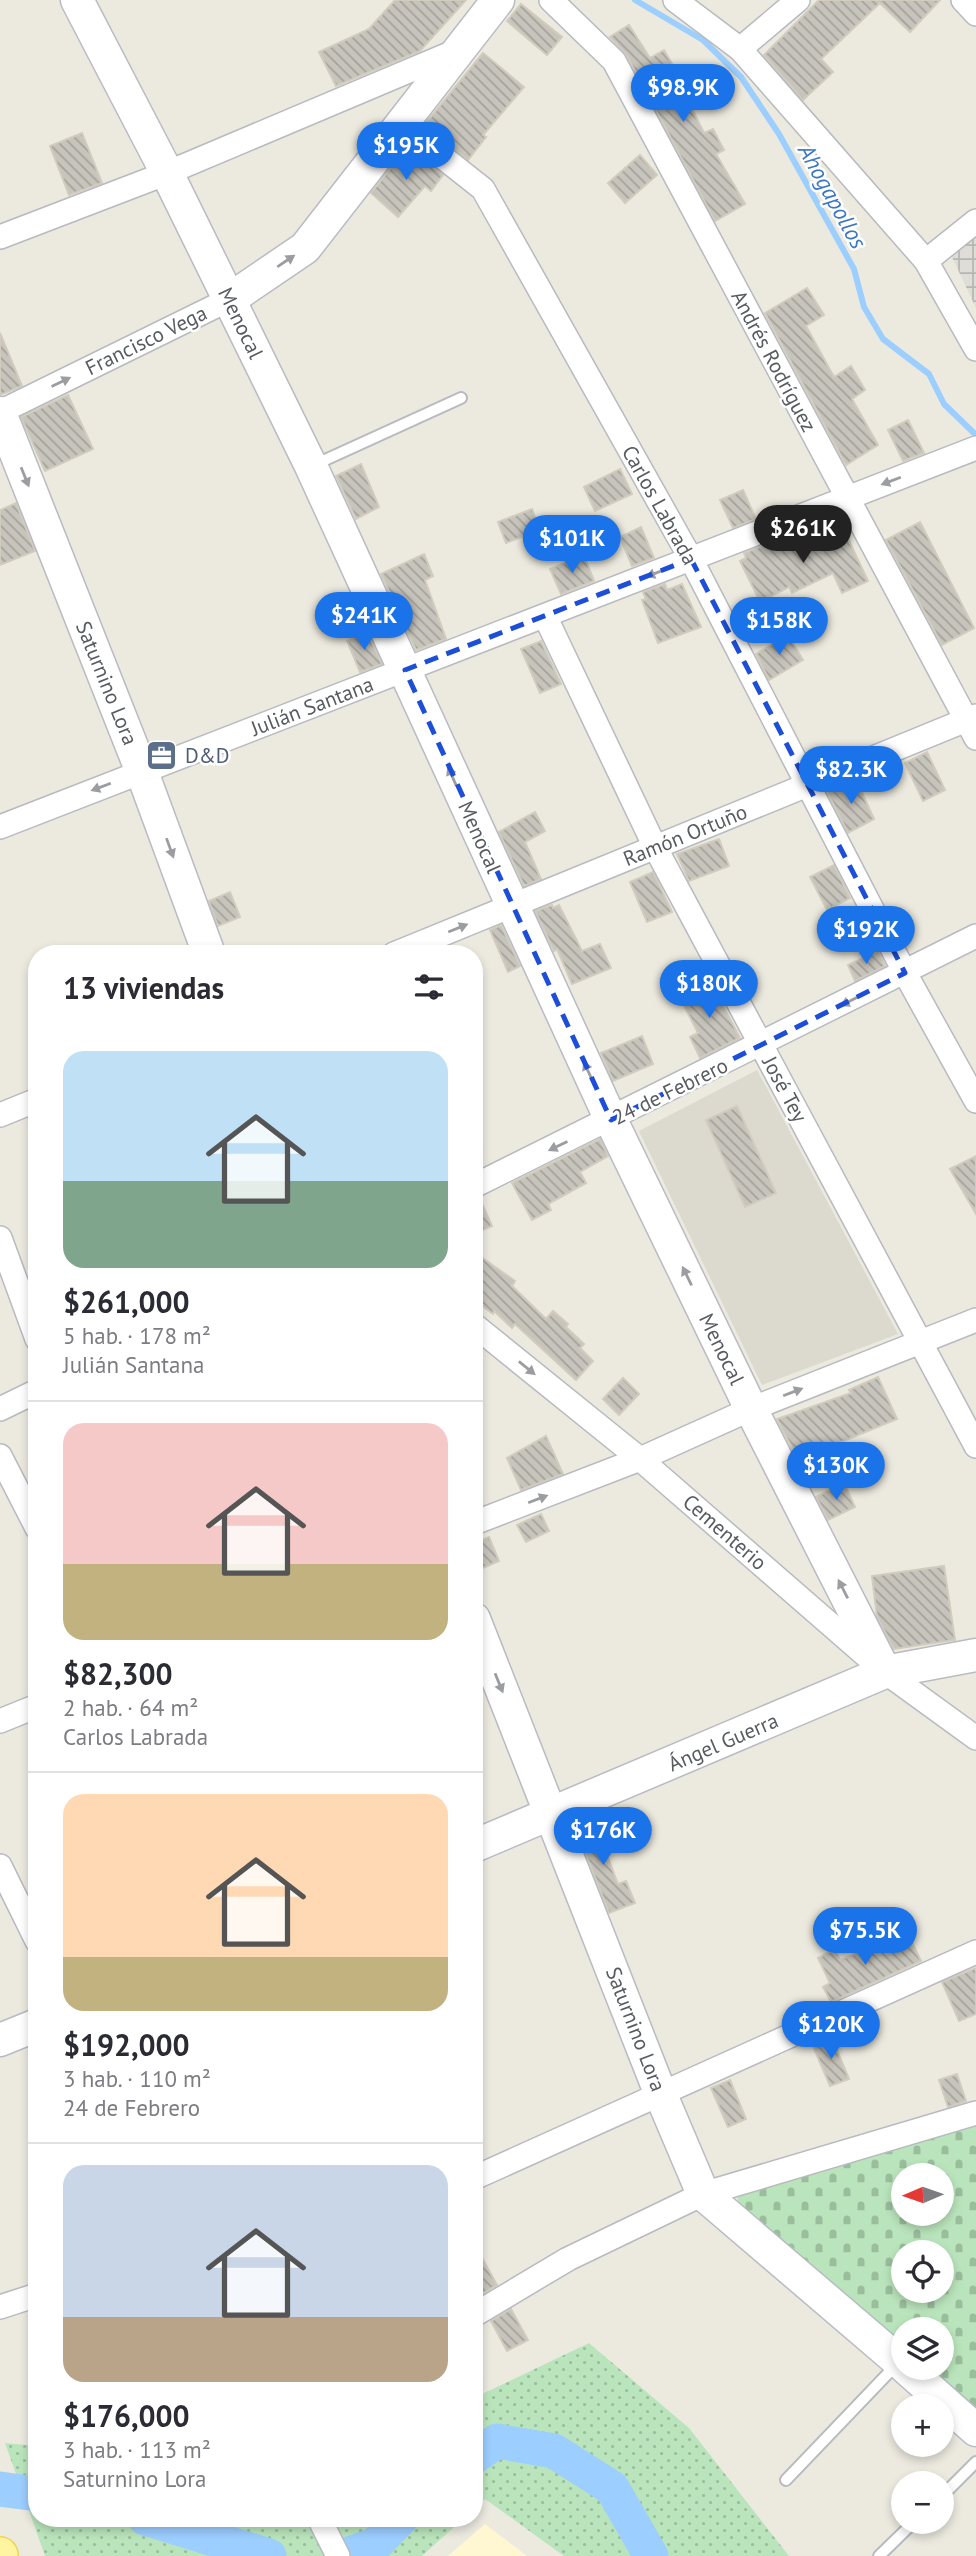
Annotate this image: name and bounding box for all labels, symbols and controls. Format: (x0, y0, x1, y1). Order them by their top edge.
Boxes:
pin: $98.9K (626, 64, 740, 124)
text: $98.9K (647, 72, 719, 101)
pin: $195K (357, 122, 455, 182)
text: $195K (373, 130, 439, 159)
water label: Ahogapollos (792, 138, 874, 254)
one-way arrow (277, 254, 295, 268)
street label: Menocal (212, 283, 270, 363)
street label: Andrés Rodríguez (725, 286, 823, 436)
street label: Francisco Vega (81, 299, 211, 381)
one-way arrow (51, 376, 71, 387)
street label: Carlos Labrada (616, 441, 704, 569)
one-way arrow (20, 466, 31, 487)
one-way arrow (881, 476, 902, 487)
pin: $261K (754, 505, 852, 565)
text: $261K (770, 513, 836, 542)
pin: $101K (523, 516, 621, 575)
text: $101K (539, 523, 605, 552)
one-way arrow (646, 567, 667, 578)
pin: $241K (315, 592, 413, 652)
pin: $158K (730, 598, 828, 657)
text: $241K (331, 600, 397, 629)
text: $158K (746, 605, 812, 634)
street label: Saturnino Lora (70, 617, 144, 749)
street label: Julián Santana (246, 670, 377, 742)
office icon: D&D (145, 738, 179, 772)
place label: D&D (185, 742, 230, 769)
pin: $82.3K (794, 746, 908, 806)
text: $82.3K (815, 754, 887, 783)
one-way arrow (446, 765, 457, 786)
one-way arrow (91, 782, 112, 793)
street label: Menocal (452, 797, 508, 877)
street label: Ramón Ortuño (619, 798, 751, 872)
one-way arrow (165, 838, 176, 859)
pin: $192K (817, 906, 915, 966)
text: $192K (833, 914, 899, 943)
one-way arrow (447, 922, 468, 933)
pin: $180K (660, 960, 758, 1020)
text: 13 viviendas (63, 968, 224, 1007)
icon: filters (410, 968, 448, 1006)
text: $180K (676, 968, 742, 997)
one-way arrow (840, 996, 860, 1007)
street label: 24 de Febrero (608, 1051, 732, 1131)
street label: José Tey (756, 1051, 814, 1127)
one-way arrow (582, 1061, 593, 1082)
icon: home (193, 1096, 319, 1222)
one-way arrow (548, 1140, 568, 1151)
one-way arrow (681, 1266, 692, 1286)
text: $261,000 (63, 1282, 190, 1321)
street label: Menocal (693, 1309, 751, 1389)
text: 5 hab. · 178 m² (63, 1321, 211, 1350)
text: Julián Santana (63, 1350, 205, 1379)
one-way arrow (519, 1360, 536, 1375)
one-way arrow (783, 1387, 804, 1398)
pin: $130K (787, 1442, 885, 1502)
text: $130K (803, 1450, 869, 1479)
icon: home (193, 1468, 319, 1594)
street label: Cementerio (677, 1488, 773, 1576)
one-way arrow (527, 1493, 548, 1504)
one-way arrow (838, 1579, 850, 1599)
text: $82,300 (63, 1654, 173, 1693)
one-way arrow (494, 1672, 505, 1693)
text: 2 hab. · 64 m² (63, 1693, 198, 1722)
street label: Ángel Guerra (664, 1707, 782, 1777)
text: Carlos Labrada (63, 1722, 208, 1751)
pin: $176K (554, 1808, 652, 1867)
text: $176K (570, 1815, 636, 1844)
icon: home (193, 1839, 319, 1965)
pin: $75.5K (808, 1908, 922, 1967)
text: $75.5K (829, 1915, 901, 1944)
street label: Saturnino Lora (600, 1963, 672, 2095)
pin: $120K (782, 2002, 880, 2061)
text: $120K (798, 2009, 864, 2038)
text: $192,000 (63, 2025, 190, 2064)
text: 3 hab. · 110 m² (63, 2064, 211, 2093)
text: 24 de Febrero (63, 2093, 200, 2122)
north arrow (891, 2163, 954, 2226)
map controls (891, 2163, 954, 2534)
icon: home (193, 2210, 319, 2336)
button: locate (891, 2240, 954, 2303)
button: layers (891, 2317, 954, 2380)
button: + (891, 2394, 954, 2457)
text: $176,000 (63, 2396, 190, 2435)
text: 3 hab. · 113 m² (63, 2435, 211, 2464)
text: Saturnino Lora (63, 2464, 207, 2493)
button: − (891, 2471, 954, 2534)

